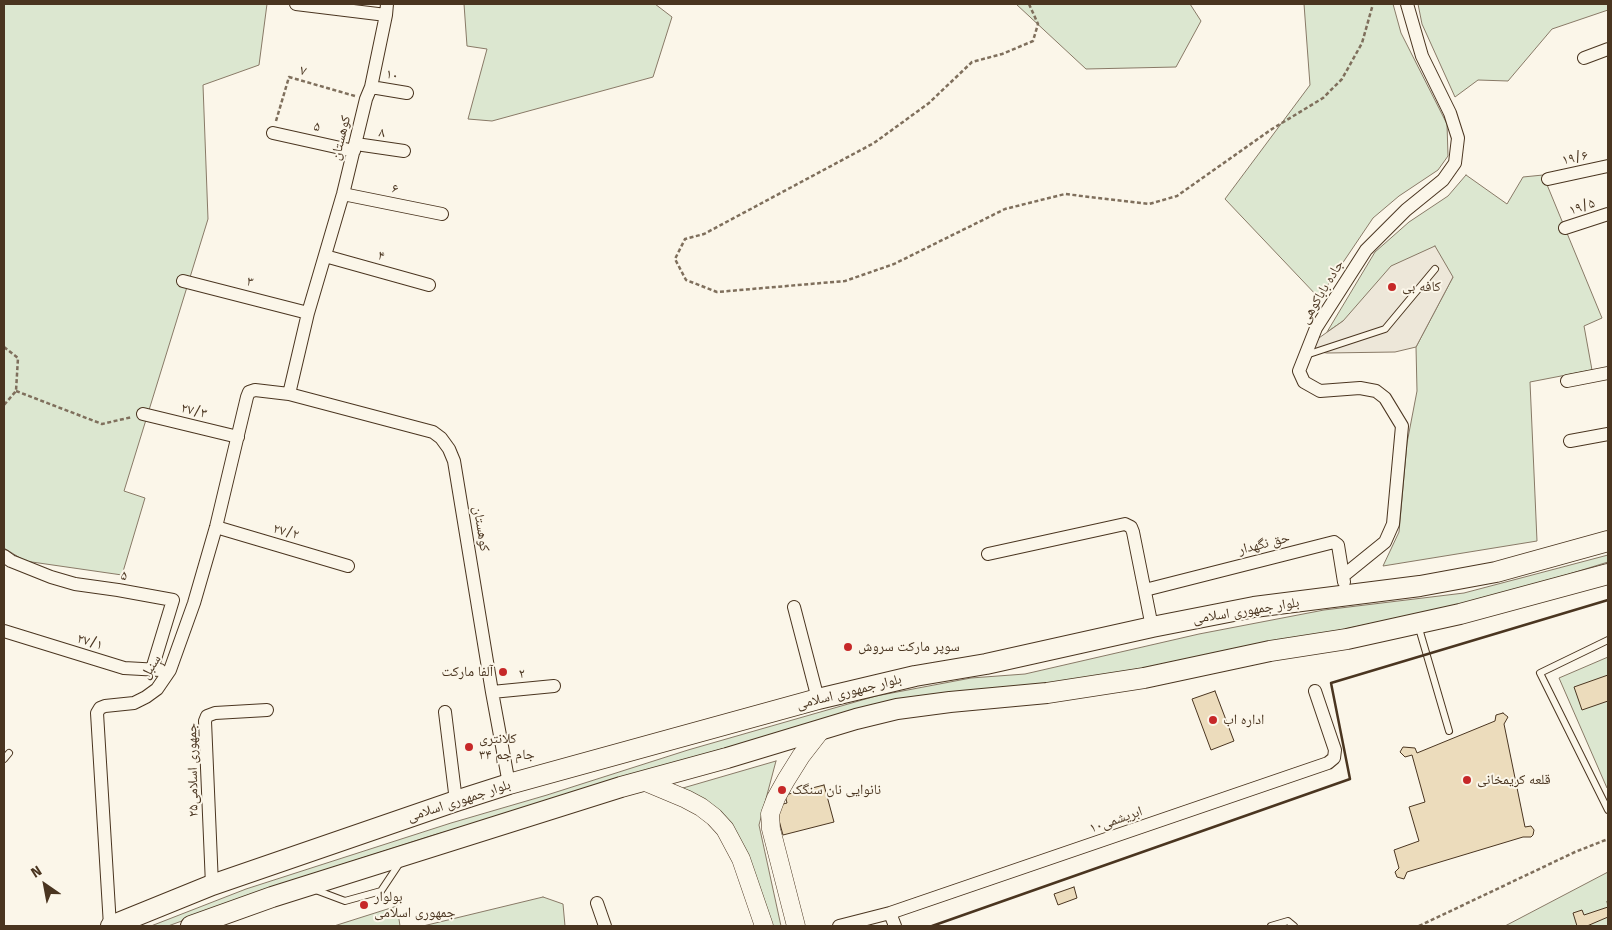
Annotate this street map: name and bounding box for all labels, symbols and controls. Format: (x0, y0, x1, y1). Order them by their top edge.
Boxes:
street label: ۷ (298, 62, 308, 80)
street label: ۱۰ (384, 66, 400, 84)
street label: کوهستان (327, 114, 355, 162)
street label: ۵ (312, 118, 322, 136)
street label: ۸ (378, 124, 386, 142)
street label: ۱۹/۶ (1560, 147, 1590, 169)
street label: ۶ (390, 180, 400, 198)
street label: ۱۹/۵ (1567, 195, 1597, 219)
street label: ۴ (376, 247, 386, 265)
street label: جاده باباکوهی (1296, 257, 1348, 327)
street label: ۳ (245, 273, 255, 291)
place label: کافه بی (1402, 279, 1441, 295)
marker: کافه بی (1386, 281, 1398, 293)
street label: ۲۷/۳ (179, 400, 209, 422)
street label: کوهستان (469, 505, 493, 553)
street label: ۲۷/۲ (271, 520, 301, 544)
street label: حق نگهدار (1236, 529, 1292, 559)
street label: ۵ (119, 567, 129, 585)
street label: بلوار جمهوری اسلامی (1191, 594, 1301, 628)
street label: ۲۷/۱ (75, 630, 105, 654)
place label: سوپر مارکت سروش (858, 639, 960, 655)
marker: سوپر مارکت سروش (842, 641, 854, 653)
street label: سنبل (137, 652, 165, 682)
place label: آلفا مارکت (441, 664, 493, 680)
street label: ۲ (518, 665, 526, 683)
marker: آلفا مارکت (497, 666, 509, 678)
street label: بلوار جمهوری اسلامی (795, 671, 903, 713)
place label: اداره اب (1223, 712, 1264, 728)
marker: اداره اب (1207, 714, 1219, 726)
street label: جمهوری اسلامی۲۵ (184, 723, 202, 817)
place label: کلانتری ۳۴ جام جم (479, 731, 535, 764)
marker: کلانتری ۳۴ جام جم (463, 741, 475, 753)
place label: قلعه کریمخانی (1477, 772, 1551, 788)
marker: قلعه کریمخانی (1461, 774, 1473, 786)
street label: بلوار جمهوری اسلامی (405, 776, 513, 826)
place label: نانوایی نان سنگک (792, 782, 881, 798)
marker: نانوایی نان سنگک (776, 784, 788, 796)
street label: ابریشمی۱۰ (1087, 803, 1145, 837)
north arrow (20, 860, 70, 910)
text: N (28, 862, 45, 882)
place label: بولوار جمهوری اسلامی (374, 889, 455, 922)
marker: بولوار جمهوری اسلامی (358, 899, 370, 911)

